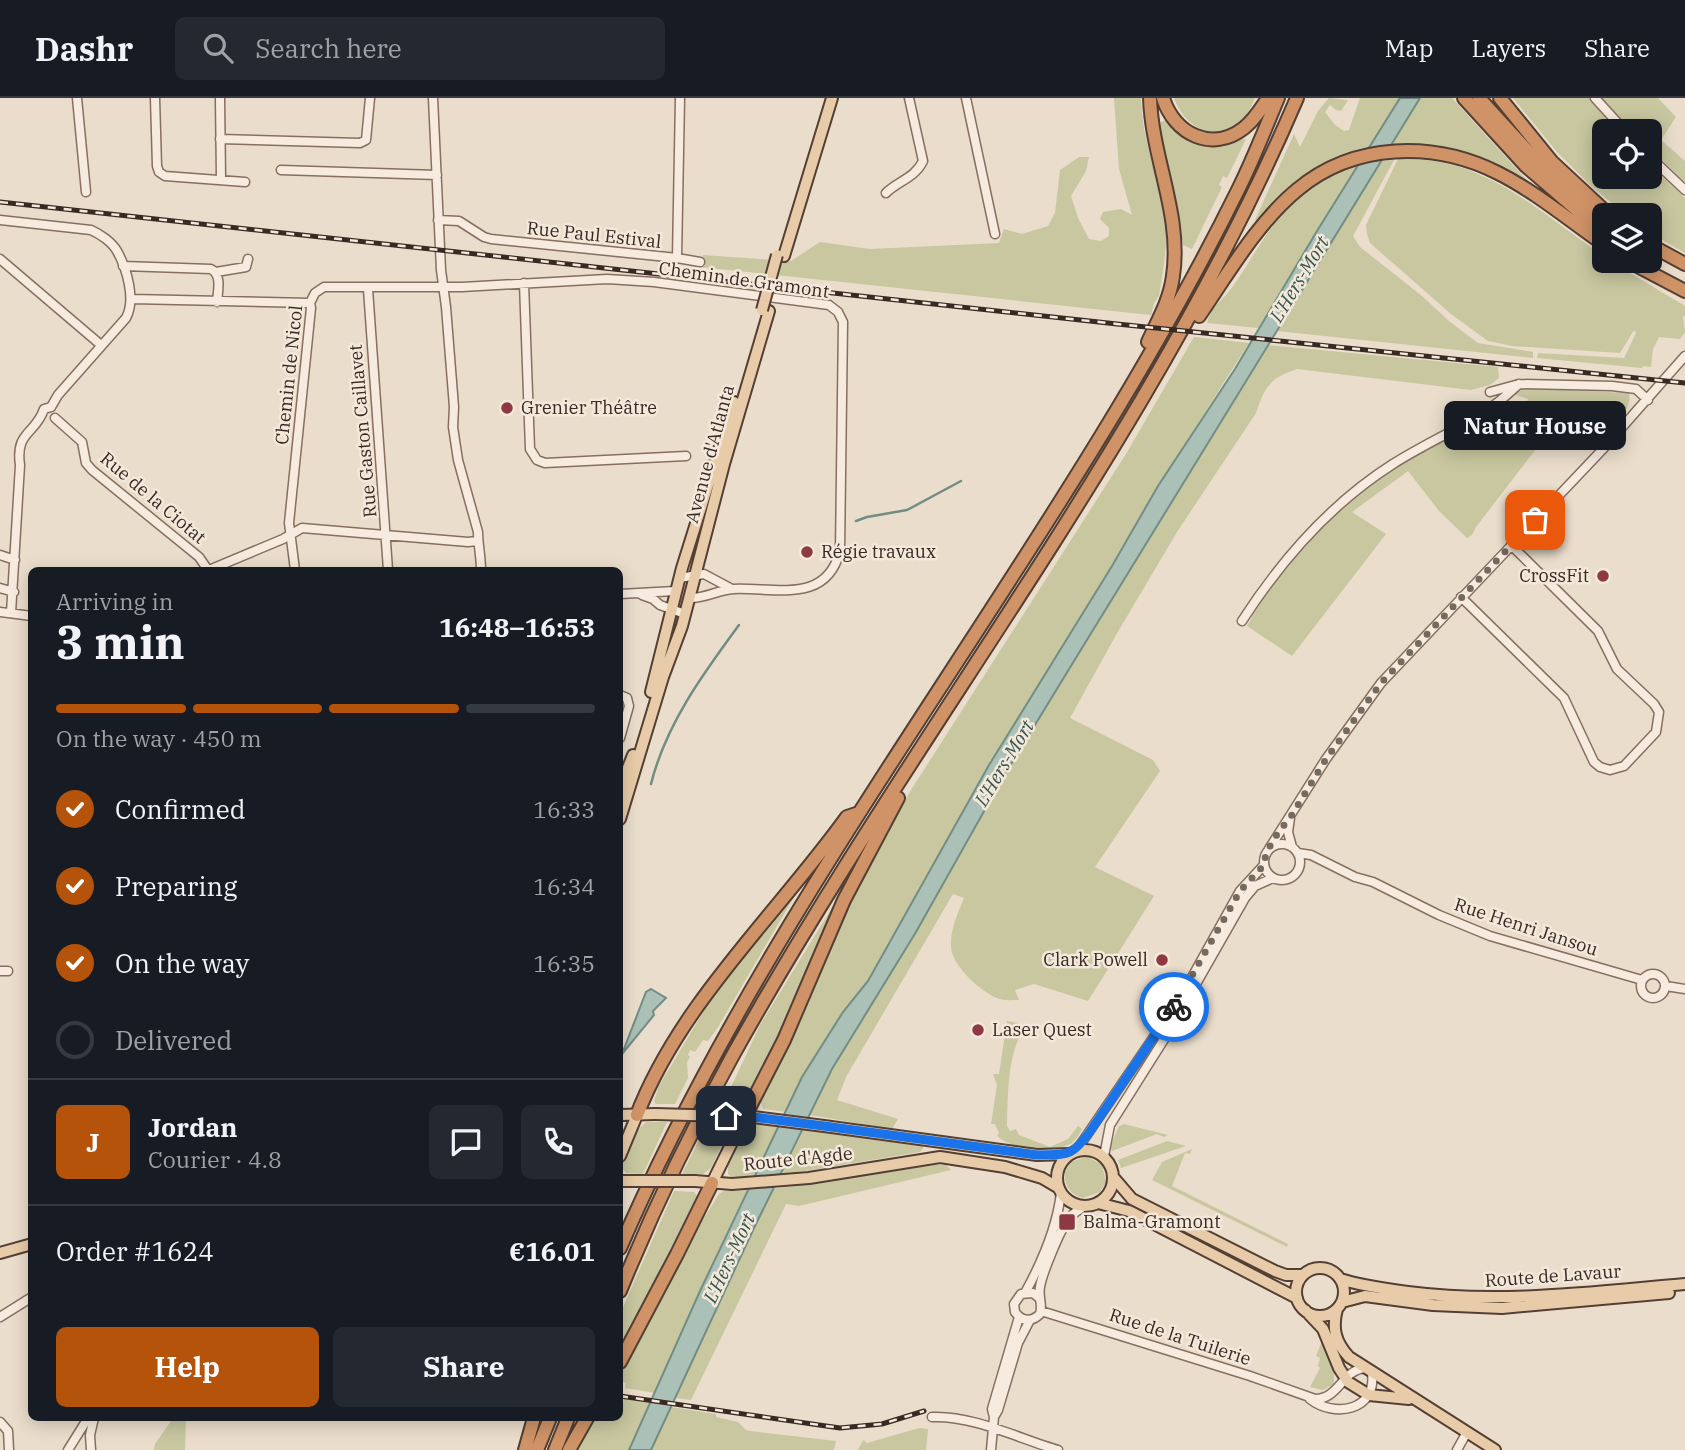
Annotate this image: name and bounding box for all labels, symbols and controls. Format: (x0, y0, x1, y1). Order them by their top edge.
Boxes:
search box (175, 17, 665, 80)
text: Dashr (35, 27, 133, 70)
icon: search (199, 29, 237, 67)
text: Search here (255, 31, 402, 65)
text: Map (1385, 32, 1433, 64)
text: Layers (1471, 32, 1546, 64)
text: Share (1584, 32, 1650, 64)
map controls (1592, 119, 1662, 273)
button: locate (1592, 119, 1662, 189)
button: layers (1592, 203, 1662, 273)
street label: Rue Paul Estival (526, 216, 663, 253)
water label: L'Hers-Mort (1263, 230, 1335, 327)
street label: Chemin de Gramont (657, 256, 831, 303)
street label: Chemin de Nicol (270, 304, 307, 446)
street label: Rue Gaston Caillavet (343, 344, 382, 519)
street label: Avenue d'Atlanta (680, 382, 739, 526)
place label: Grenier Théâtre (521, 396, 657, 419)
marker: Grenier Théâtre (499, 400, 515, 416)
callout: Natur House (1444, 401, 1626, 450)
text: Natur House (1464, 410, 1606, 440)
street label: Rue de la Ciotat (96, 447, 211, 549)
pin (1505, 490, 1565, 550)
icon: bag (1516, 501, 1554, 539)
place label: Régie travaux (821, 540, 936, 563)
marker: Régie travaux (799, 544, 815, 560)
place label: CrossFit (1519, 564, 1589, 587)
marker: CrossFit (1595, 568, 1611, 584)
text: Arriving in (56, 586, 173, 616)
text: 16:48–16:53 (439, 610, 595, 644)
text: 3 min (56, 612, 185, 672)
water label: L'Hers-Mort (968, 714, 1040, 811)
text: On the way · 450 m (56, 723, 262, 753)
icon: check (56, 790, 94, 828)
text: Confirmed (115, 792, 246, 826)
text: 16:33 (533, 794, 595, 824)
icon: check (56, 867, 94, 905)
text: Preparing (115, 869, 237, 903)
text: 16:34 (533, 871, 595, 901)
street label: Rue Henri Jansou (1451, 892, 1601, 961)
icon: check (56, 944, 94, 982)
text: On the way (115, 946, 249, 980)
text: 16:35 (533, 948, 595, 978)
place label: Clark Powell (1043, 948, 1148, 971)
marker: Clark Powell (1154, 952, 1170, 968)
courier (1139, 972, 1209, 1042)
icon: bike (1155, 988, 1193, 1026)
place label: Laser Quest (992, 1018, 1092, 1041)
marker: Laser Quest (970, 1022, 986, 1038)
text: Delivered (115, 1023, 232, 1057)
pin (696, 1086, 756, 1146)
icon: home (707, 1097, 745, 1135)
button: chat (429, 1105, 503, 1179)
button: phone (521, 1105, 595, 1179)
text: Jordan (148, 1110, 238, 1144)
text: J (86, 1125, 100, 1159)
street label: Route d'Agde (742, 1141, 854, 1176)
text: Courier · 4.8 (148, 1144, 282, 1174)
water label: L'Hers-Mort (697, 1208, 761, 1308)
place label: Balma-Gramont (1083, 1210, 1221, 1233)
marker: Balma-Gramont (1057, 1212, 1077, 1232)
text: Order #1624 (56, 1234, 214, 1268)
text: €16.01 (509, 1234, 595, 1268)
street label: Route de Lavaur (1484, 1259, 1622, 1292)
street label: Rue de la Tuilerie (1106, 1303, 1254, 1370)
button: Help (56, 1327, 319, 1407)
button: Share (333, 1327, 595, 1407)

